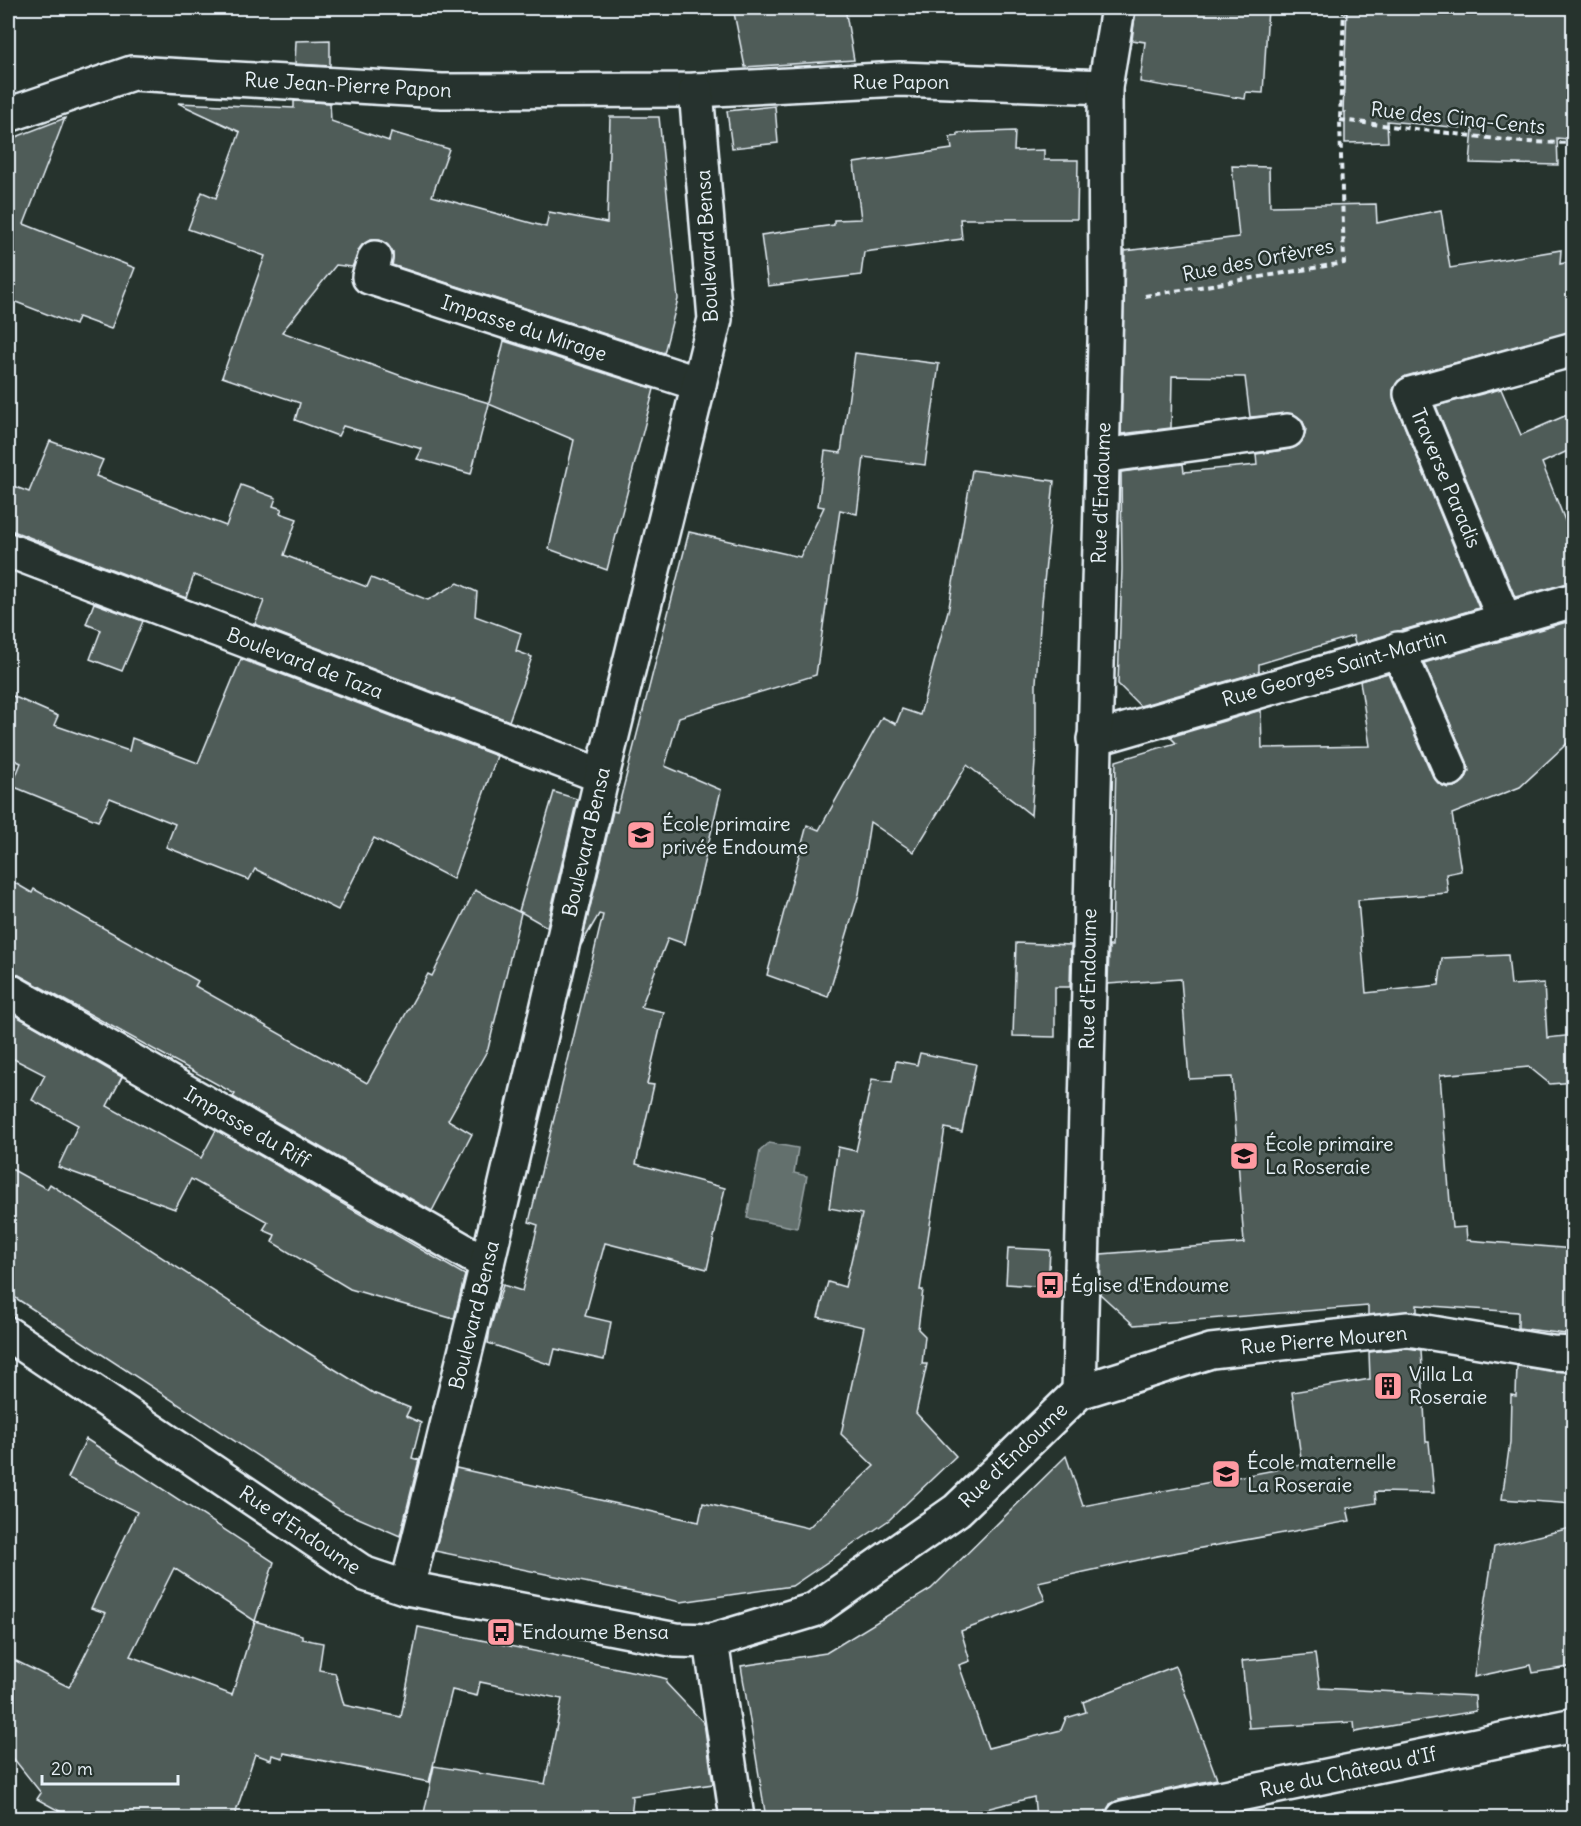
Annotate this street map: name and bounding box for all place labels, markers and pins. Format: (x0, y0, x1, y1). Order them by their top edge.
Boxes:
place label: École primaire privée Endoume (662, 811, 808, 859)
school or university icon: École primaire privée Endoume (625, 819, 657, 851)
place label: École primaire La Roseraie (1265, 1131, 1393, 1179)
school or university icon: École primaire La Roseraie (1228, 1140, 1260, 1172)
bus stop icon: Église d'Endoume (1034, 1269, 1066, 1301)
place label: Église d'Endoume (1071, 1272, 1229, 1297)
place label: Villa La Roseraie (1409, 1361, 1487, 1409)
building icon: Villa La Roseraie (1372, 1370, 1404, 1402)
place label: École maternelle La Roseraie (1247, 1449, 1396, 1497)
school or university icon: École maternelle La Roseraie (1210, 1458, 1242, 1490)
bus stop icon: Endoume Bensa (485, 1616, 517, 1648)
place label: Endoume Bensa (522, 1619, 669, 1644)

